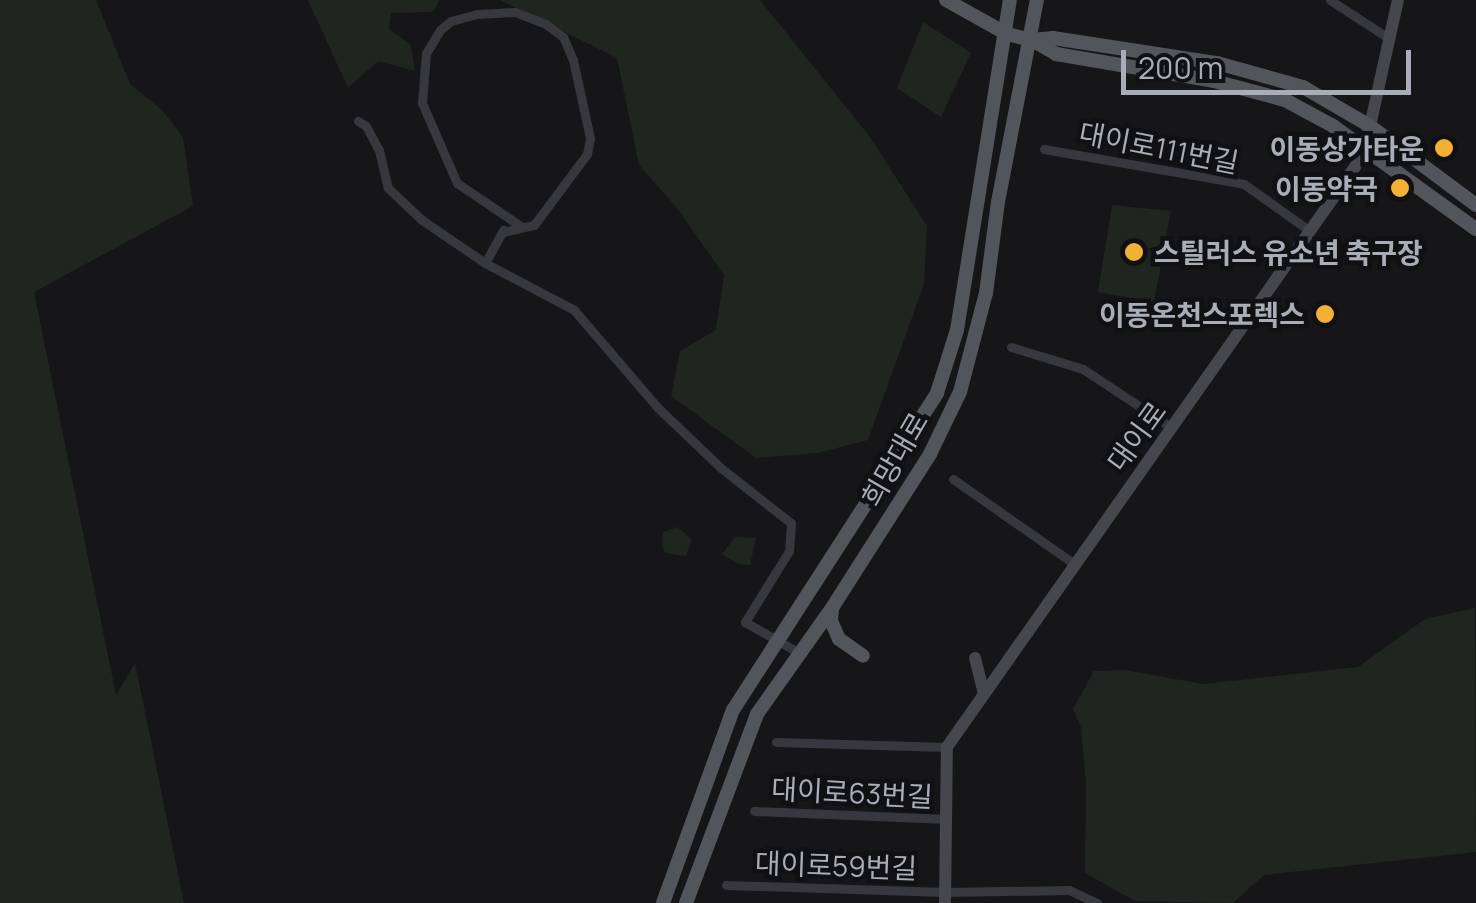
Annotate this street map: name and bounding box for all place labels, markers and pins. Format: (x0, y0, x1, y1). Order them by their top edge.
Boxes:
place label: 이동상가타운 (1269, 131, 1424, 165)
marker: 이동상가타운 (1433, 137, 1455, 159)
place label: 이동약국 (1275, 171, 1378, 205)
marker: 이동약국 (1387, 175, 1413, 201)
place label: 스틸러스 유소년 축구장 (1154, 235, 1423, 269)
marker: 스틸러스 유소년 축구장 (1123, 241, 1145, 263)
place label: 이동온천스포렉스 (1099, 297, 1305, 331)
marker: 이동온천스포렉스 (1314, 303, 1336, 325)

